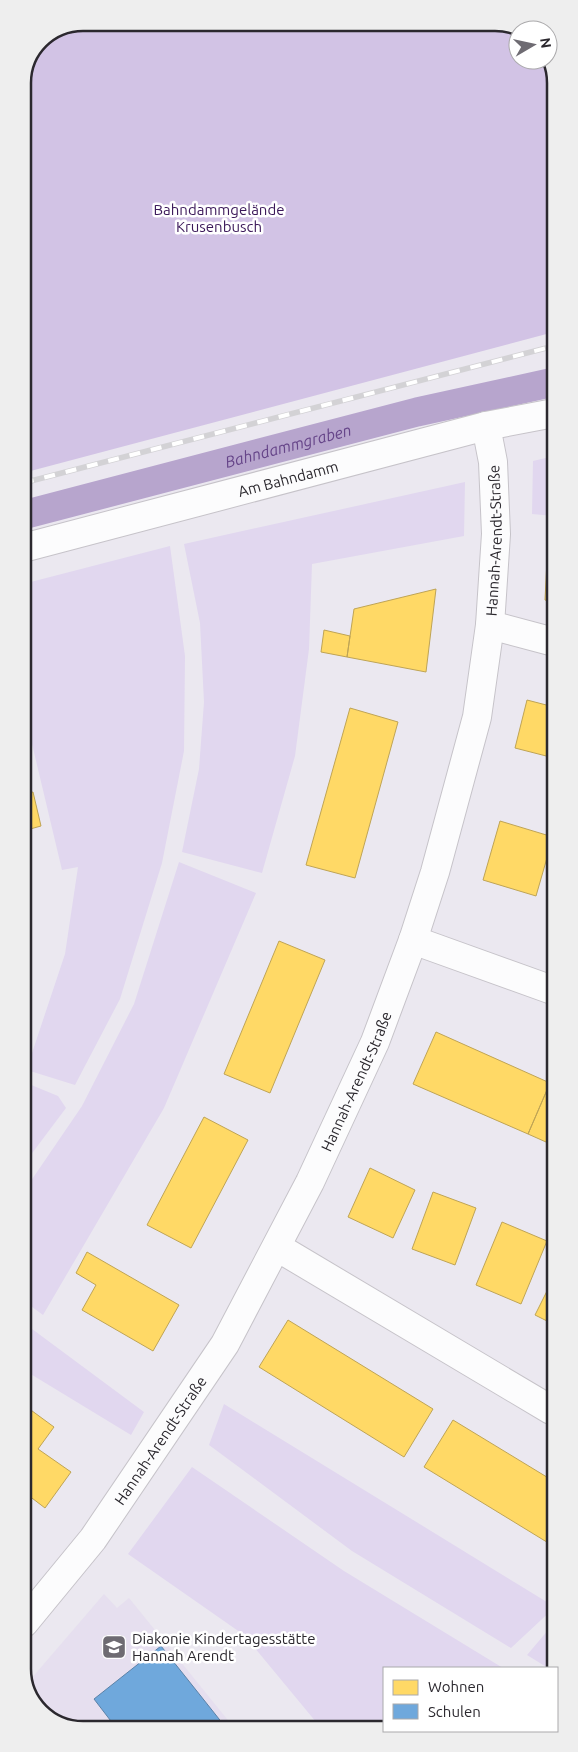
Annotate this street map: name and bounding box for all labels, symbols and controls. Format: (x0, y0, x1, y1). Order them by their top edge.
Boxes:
north arrow (508, 20, 558, 70)
text: N (537, 37, 555, 49)
park label: Bahndammgelände Krusenbusch (154, 201, 284, 235)
water label: Bahndammgraben (223, 421, 353, 471)
street label: Am Bahndamm (236, 457, 340, 500)
street label: Hannah-Arendt-Straße (482, 464, 505, 617)
street label: Hannah-Arendt-Straße (317, 1009, 394, 1154)
street label: Hannah-Arendt-Straße (110, 1373, 209, 1508)
place label: Diakonie Kindertagesstätte Hannah Arendt (132, 1630, 315, 1664)
school or university icon: Diakonie Kindertagesstätte Hannah Arendt (101, 1634, 127, 1660)
legend (383, 1667, 558, 1732)
text: Wohnen (428, 1678, 484, 1695)
text: Schulen (428, 1703, 481, 1720)

